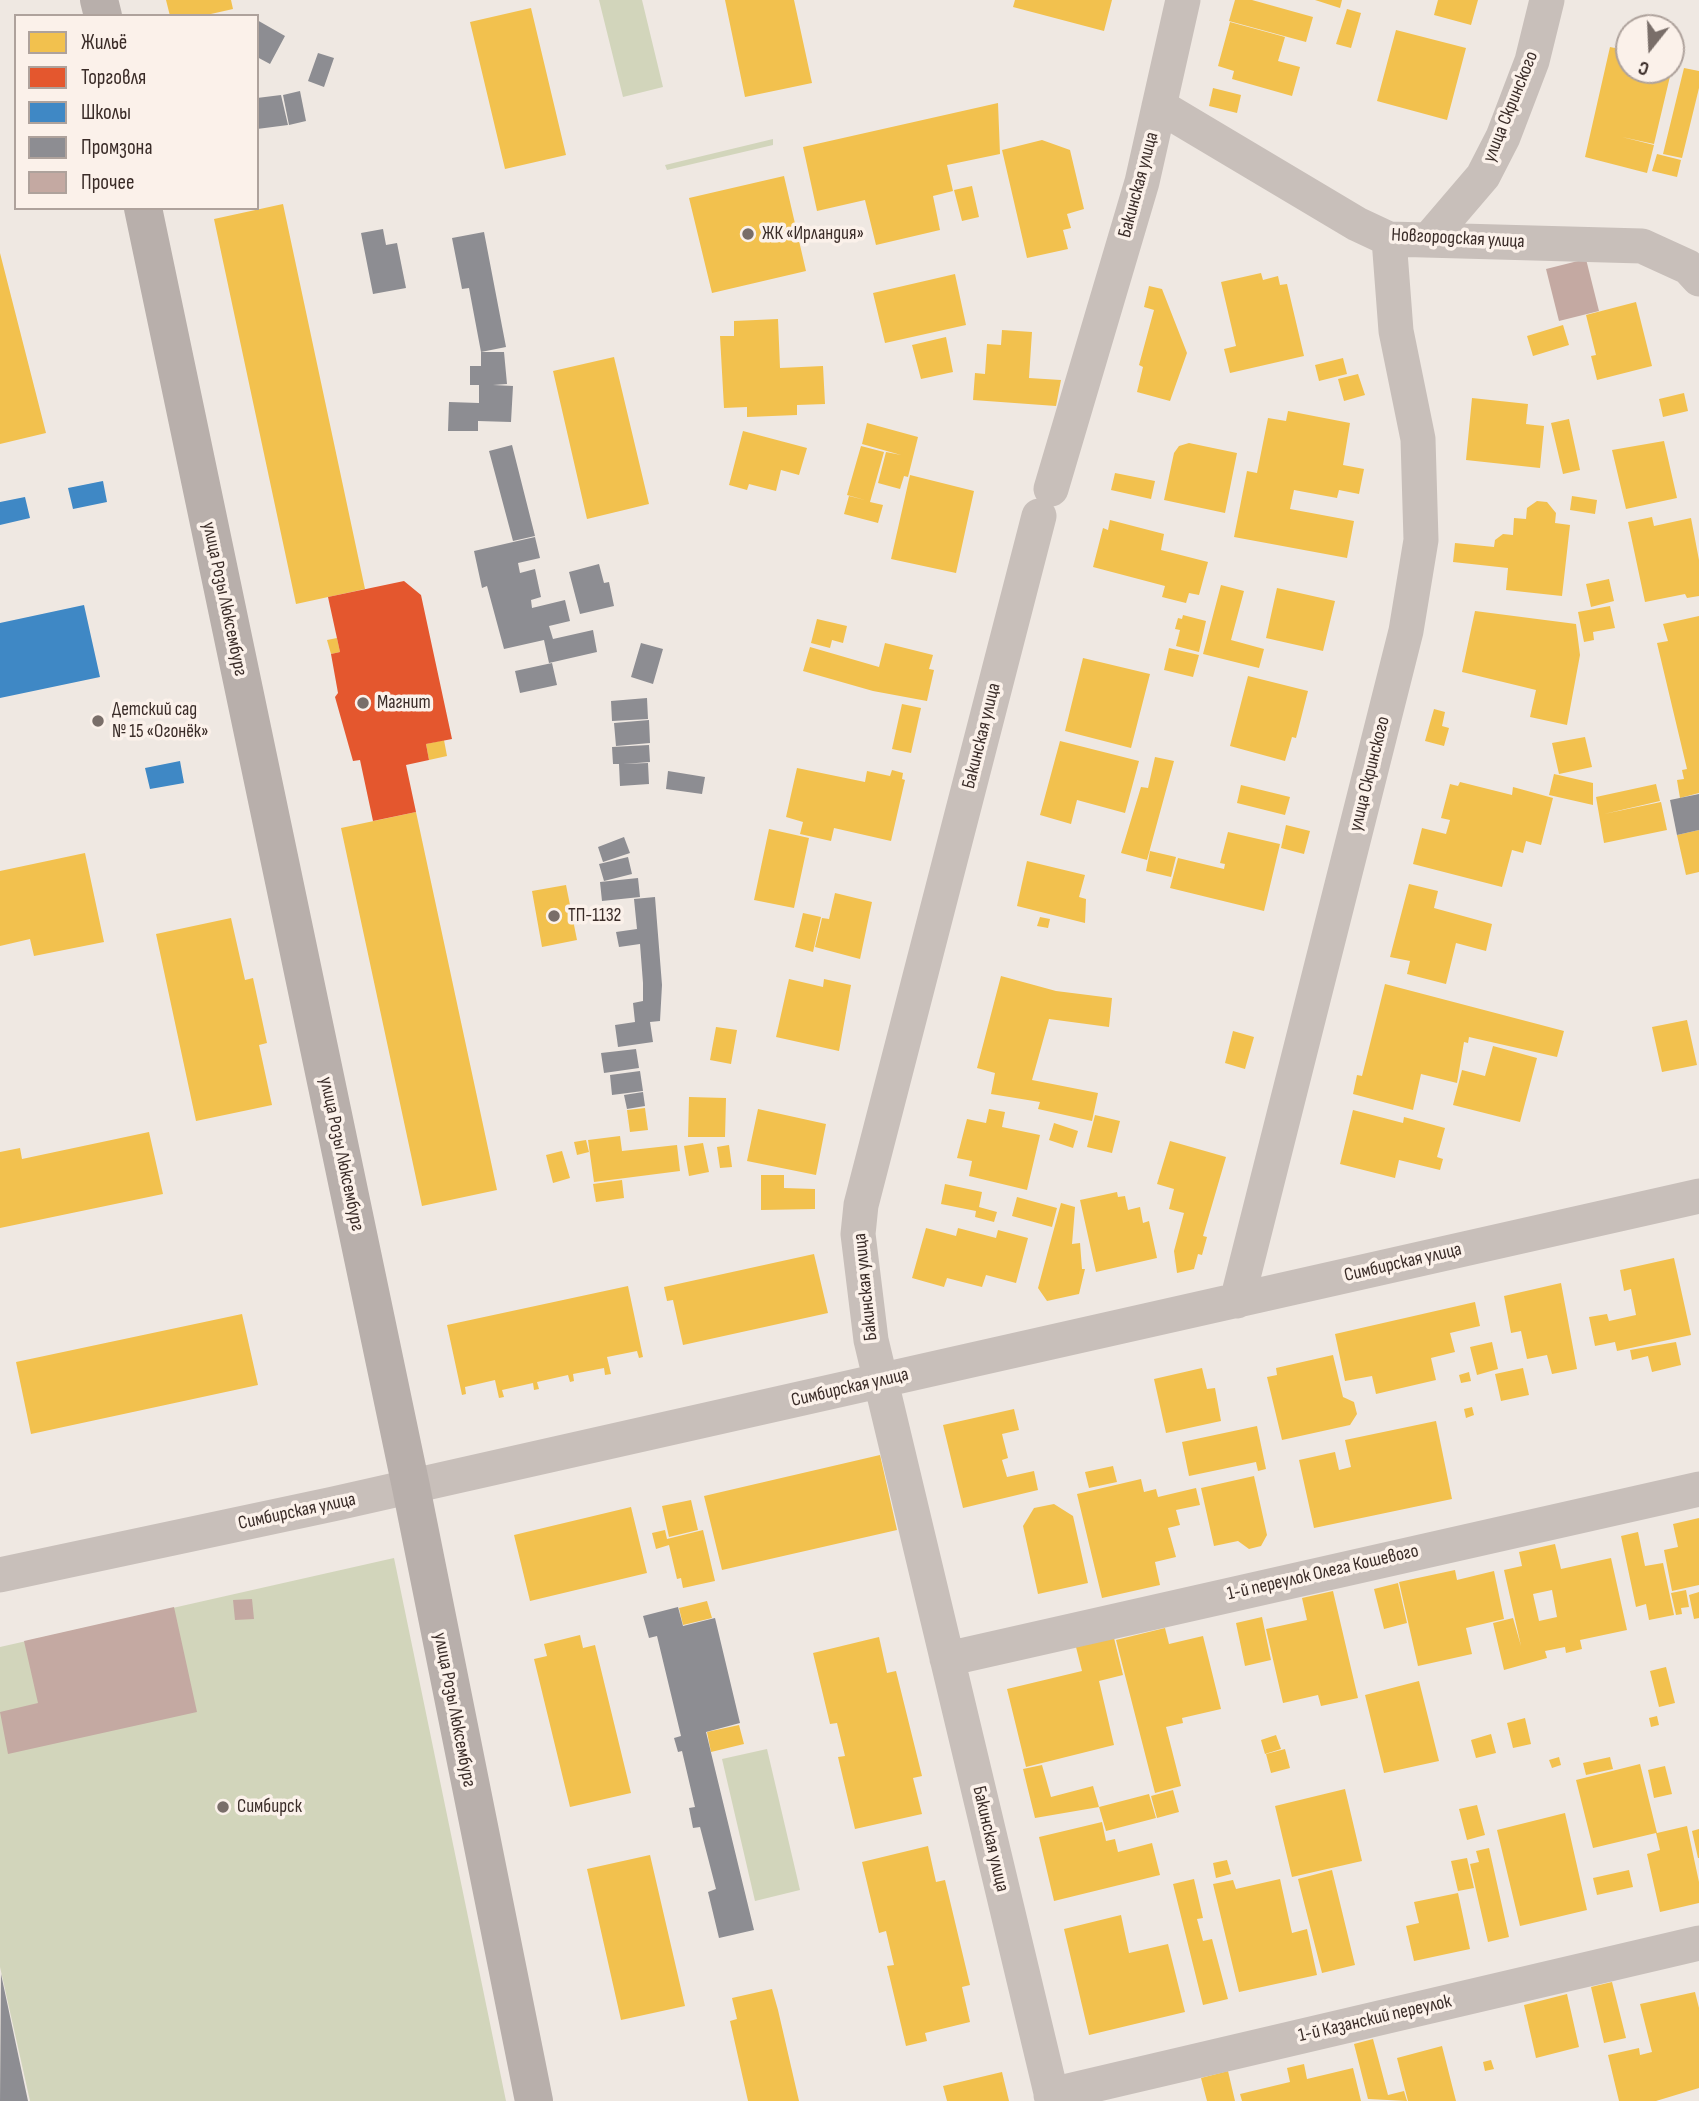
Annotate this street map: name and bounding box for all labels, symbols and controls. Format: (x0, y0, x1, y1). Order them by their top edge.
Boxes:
legend (14, 14, 259, 210)
north arrow (1615, 14, 1685, 84)
text: Жильё (81, 30, 127, 55)
street label: улица Скринского (1478, 48, 1544, 166)
text: С (1636, 55, 1652, 80)
text: Торговля (81, 65, 146, 90)
text: Школы (81, 100, 131, 125)
street label: Бакинская улица (1114, 130, 1164, 240)
text: Промзона (81, 135, 152, 160)
text: Прочее (81, 170, 134, 195)
place label: ЖК «Ирландия» (762, 223, 864, 245)
street label: Новгородская улица (1391, 224, 1525, 254)
marker: ЖК «Ирландия» (740, 226, 756, 242)
street label: улица Розы Люксембург (197, 520, 251, 678)
street label: Бакинская улица (958, 681, 1006, 791)
place label: Магнит (377, 692, 431, 714)
marker: Магнит (355, 695, 371, 711)
place label: Детский сад № 15 «Огонёк» (112, 699, 209, 743)
marker: Детский сад № 15 «Огонёк» (90, 713, 106, 729)
street label: улица Скринского (1345, 714, 1395, 834)
place label: ТП-1132 (568, 905, 621, 927)
marker: ТП-1132 (546, 908, 562, 924)
street label: улица Розы Люксембург (314, 1075, 368, 1233)
street label: Бакинская улица (849, 1232, 883, 1342)
street label: Симбирская улица (1342, 1238, 1464, 1288)
street label: Симбирская улица (789, 1363, 911, 1413)
street label: Симбирская улица (236, 1488, 358, 1536)
street label: 1-й переулок Олега Кошевого (1225, 1540, 1421, 1606)
street label: улица Розы Люксембург (428, 1631, 480, 1789)
street label: Бакинская улица (967, 1784, 1013, 1894)
place label: Симбирск (237, 1796, 302, 1818)
marker: Симбирск (215, 1799, 231, 1815)
street label: 1-й Казанский переулок (1296, 1990, 1454, 2048)

